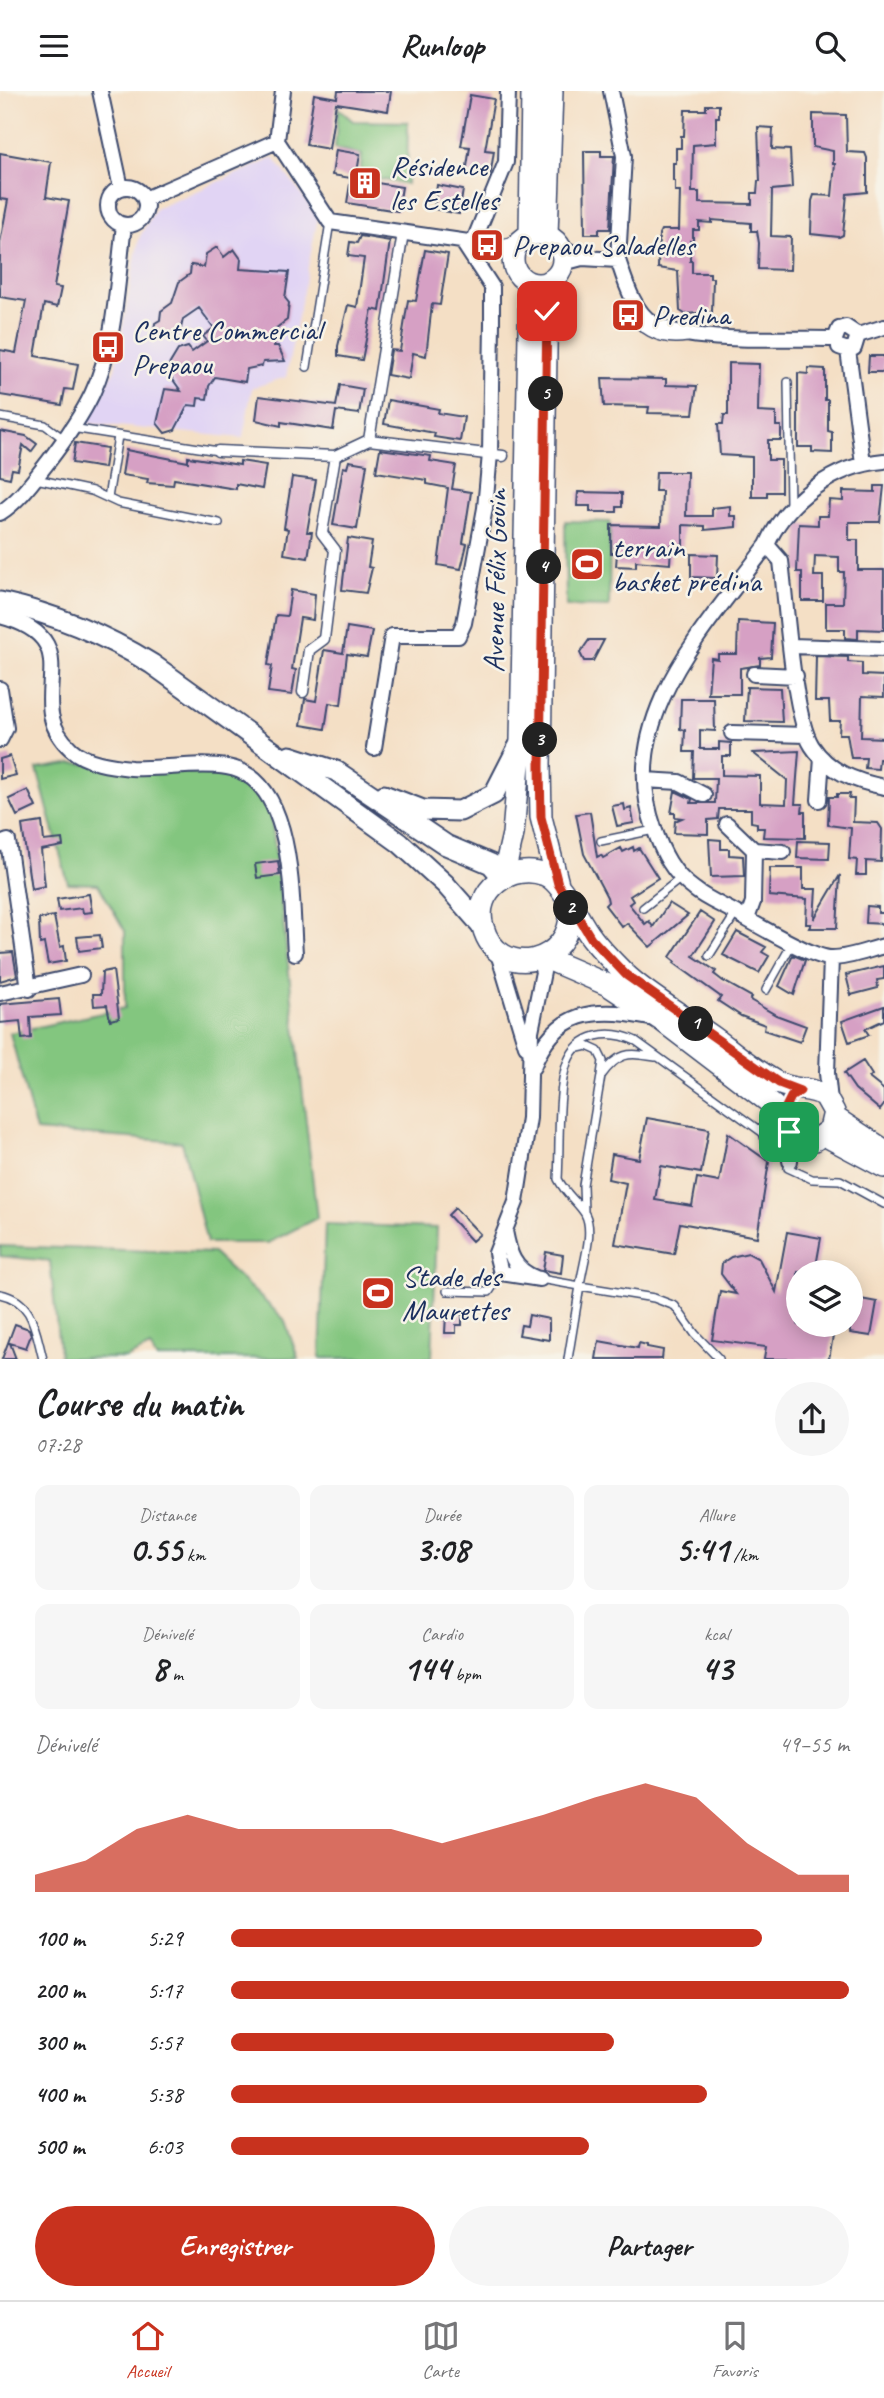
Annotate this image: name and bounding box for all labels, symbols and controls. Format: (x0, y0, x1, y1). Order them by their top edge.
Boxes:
text: Runloop (400, 25, 484, 66)
icon: menu (35, 27, 73, 65)
icon: search (811, 27, 849, 65)
place label: Résidence les Estelles (390, 147, 501, 219)
building icon: Résidence les Estelles (346, 164, 384, 202)
bus stop icon: Prepaou Saladelles (468, 226, 506, 264)
place label: Prepaou Saladelles (512, 226, 697, 264)
pin (517, 281, 577, 341)
icon: check (528, 292, 566, 330)
bus stop icon: Predina (609, 296, 647, 334)
place label: Predina (652, 296, 732, 334)
place label: Centre Commercial Prepaou (132, 311, 326, 383)
bus stop icon: Centre Commercial Prepaou (89, 328, 127, 366)
pin: 5 (528, 377, 564, 411)
text: 5 (541, 381, 550, 405)
street label: Avenue Félix Gouin (474, 488, 516, 673)
place label: terrain basket prédina (612, 528, 763, 600)
sports icon: terrain basket prédina (568, 545, 606, 583)
pin: 4 (526, 549, 562, 585)
text: 4 (539, 554, 548, 578)
pin: 3 (522, 723, 558, 757)
text: 3 (535, 727, 544, 751)
pin: 2 (554, 891, 588, 925)
text: 2 (566, 895, 575, 919)
pin: 1 (678, 1007, 714, 1041)
text: 1 (691, 1011, 700, 1035)
pin (759, 1102, 819, 1162)
icon: arrive (770, 1113, 808, 1151)
place label: Stade des Maurettes (402, 1257, 511, 1329)
map controls (786, 1260, 863, 1337)
button: layers (786, 1260, 863, 1337)
sports icon: Stade des Maurettes (359, 1274, 397, 1312)
text: Course du matin (35, 1380, 243, 1427)
button: share (775, 1382, 849, 1456)
text: 07:28 (35, 1430, 81, 1459)
text: Distance (139, 1503, 196, 1527)
text: Durée (423, 1503, 461, 1527)
text: Allure (699, 1503, 735, 1527)
text: 0.55 (129, 1527, 182, 1572)
text: 3:08 (415, 1527, 469, 1572)
text: 5:41 (675, 1527, 729, 1572)
text: km (182, 1543, 205, 1567)
text: /km (729, 1543, 758, 1567)
text: Dénivelé (142, 1622, 193, 1646)
text: Cardio (421, 1622, 463, 1646)
text: kcal (704, 1622, 729, 1646)
text: 8 (152, 1646, 168, 1691)
text: 144 (403, 1646, 450, 1691)
text: 43 (701, 1646, 732, 1691)
text: m (168, 1662, 183, 1686)
text: bpm (450, 1662, 481, 1686)
text: Dénivelé (35, 1730, 97, 1759)
text: 49–55 m (779, 1730, 849, 1759)
text: 100 m (35, 1924, 85, 1953)
text: 5:29 (147, 1924, 183, 1953)
text: 200 m (35, 1976, 85, 2005)
text: 5:17 (147, 1976, 183, 2005)
text: 300 m (35, 2028, 85, 2057)
text: 5:57 (147, 2028, 183, 2057)
text: 400 m (35, 2080, 85, 2109)
text: 5:38 (147, 2080, 183, 2109)
text: 500 m (35, 2132, 84, 2161)
text: 6:03 (147, 2132, 183, 2161)
button: Enregistrer (35, 2206, 435, 2286)
button: Partager (449, 2206, 849, 2286)
tab: Accueil (126, 2317, 169, 2383)
tab: Carte (422, 2317, 460, 2383)
tab: Favoris (712, 2317, 758, 2383)

